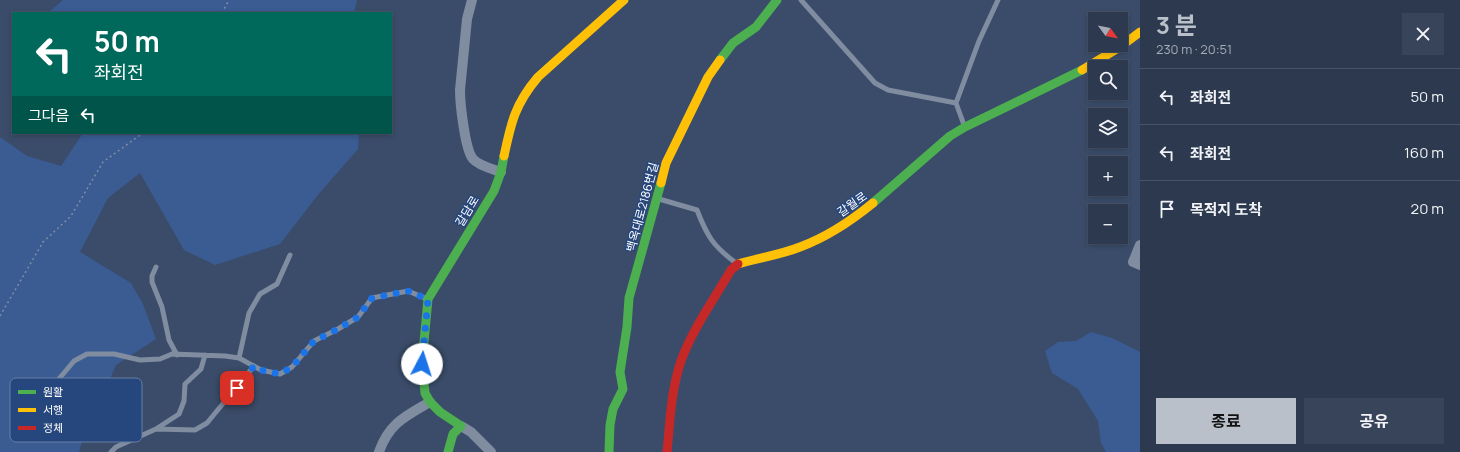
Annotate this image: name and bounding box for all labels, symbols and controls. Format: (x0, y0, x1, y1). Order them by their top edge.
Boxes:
text: 3 분 (1156, 8, 1197, 41)
north arrow (1088, 12, 1128, 52)
map controls (1088, 12, 1128, 244)
button: close (1402, 13, 1444, 55)
text: 50 m (94, 22, 160, 60)
icon: left (28, 28, 80, 80)
text: 230 m · 20:51 (1156, 40, 1232, 58)
text: 좌회전 (94, 60, 144, 84)
button: search (1088, 60, 1128, 100)
icon: left (1156, 86, 1178, 108)
text: 50 m (1410, 86, 1444, 107)
text: 좌회전 (1190, 87, 1231, 108)
icon: left (77, 104, 99, 126)
text: 그다음 (28, 105, 69, 126)
button: layers (1088, 108, 1128, 148)
icon: left (1156, 142, 1178, 164)
text: 160 m (1404, 142, 1444, 163)
text: 좌회전 (1190, 143, 1231, 164)
button: + (1088, 156, 1128, 196)
street label: 백옥대로2186번길 (622, 160, 662, 254)
street label: 갈월로 (834, 188, 870, 220)
street label: 갈담로 (451, 192, 483, 230)
icon: arrive (1156, 198, 1178, 220)
text: 20 m (1411, 198, 1444, 219)
text: 목적지 도착 (1190, 199, 1262, 220)
button: − (1088, 204, 1128, 244)
position arrow (401, 343, 443, 385)
pin (220, 371, 254, 405)
icon: arrive (226, 377, 248, 399)
legend (10, 378, 142, 442)
text: 원활 (43, 384, 63, 399)
button: 종료 (1156, 398, 1296, 444)
button: 공유 (1304, 398, 1444, 444)
text: 서행 (43, 402, 63, 417)
text: 정체 (43, 420, 63, 435)

